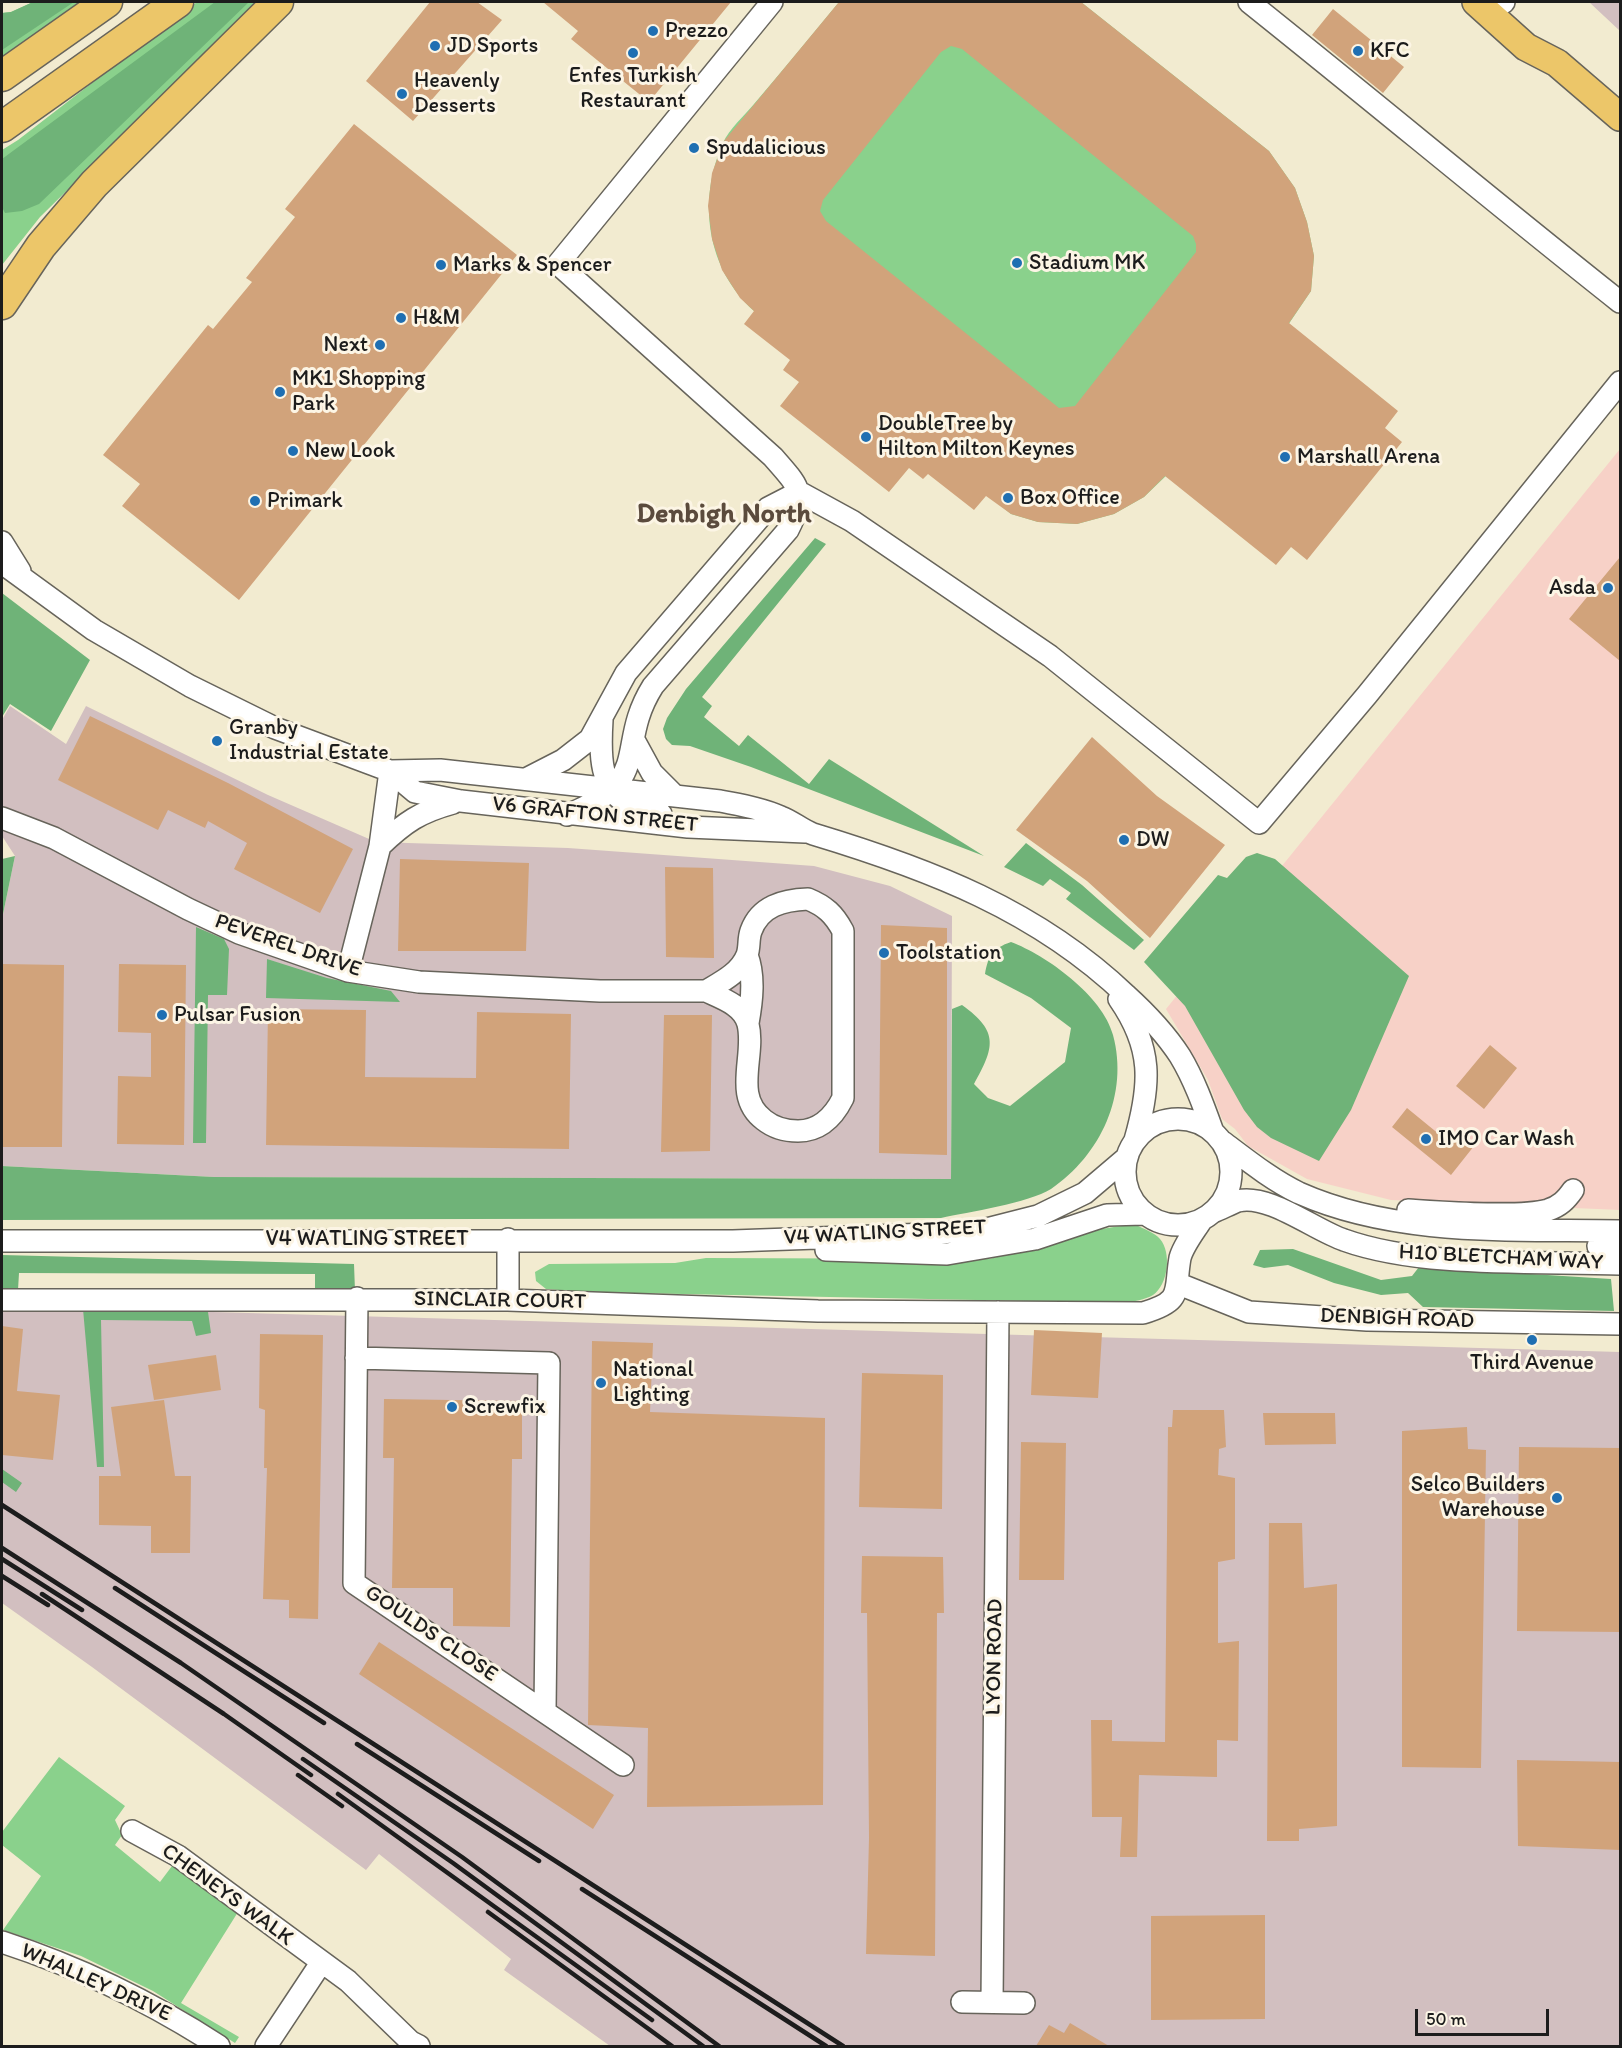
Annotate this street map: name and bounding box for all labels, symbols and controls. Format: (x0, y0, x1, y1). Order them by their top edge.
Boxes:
place label: Prezzo (665, 18, 728, 44)
marker: Prezzo (646, 24, 660, 38)
place label: JD Sports (447, 33, 538, 59)
place label: KFC (1370, 38, 1410, 64)
marker: JD Sports (428, 39, 442, 53)
marker: KFC (1351, 44, 1365, 58)
marker: Enfes Turkish Restaurant (626, 46, 640, 60)
place label: Enfes Turkish Restaurant (569, 63, 697, 114)
place label: Heavenly Desserts (414, 68, 500, 119)
marker: Heavenly Desserts (395, 87, 409, 101)
place label: Spudalicious (706, 135, 826, 161)
marker: Spudalicious (687, 141, 701, 155)
place label: Stadium MK (1029, 250, 1145, 276)
place label: Marks & Spencer (453, 252, 611, 278)
marker: Stadium MK (1010, 256, 1024, 270)
marker: Marks & Spencer (434, 258, 448, 272)
place label: H&M (413, 305, 460, 331)
marker: H&M (394, 311, 408, 325)
place label: Next (324, 332, 368, 358)
marker: Next (373, 338, 387, 352)
place label: MK1 Shopping Park (292, 366, 425, 418)
marker: MK1 Shopping Park (273, 385, 287, 399)
place label: DoubleTree by Hilton Milton Keynes (878, 411, 1075, 463)
marker: DoubleTree by Hilton Milton Keynes (859, 430, 873, 444)
place label: New Look (305, 438, 395, 464)
marker: New Look (286, 444, 300, 458)
place label: Marshall Arena (1297, 444, 1440, 470)
marker: Marshall Arena (1278, 450, 1292, 464)
place label: Box Office (1020, 485, 1120, 511)
place label: Primark (267, 488, 343, 514)
marker: Box Office (1001, 491, 1015, 505)
marker: Primark (248, 494, 262, 508)
district label: Denbigh North (637, 498, 811, 532)
place label: Asda (1549, 575, 1596, 601)
marker: Asda (1601, 581, 1615, 595)
place label: Granby Industrial Estate (229, 715, 389, 766)
marker: Granby Industrial Estate (210, 734, 224, 748)
street label: V6 GRAFTON STREET (491, 791, 699, 839)
place label: DW (1136, 827, 1169, 853)
marker: DW (1117, 833, 1131, 847)
street label: PEVEREL DRIVE (211, 909, 365, 983)
place label: Toolstation (896, 940, 1001, 966)
marker: Toolstation (877, 946, 891, 960)
place label: Pulsar Fusion (174, 1002, 301, 1028)
marker: Pulsar Fusion (155, 1008, 169, 1022)
place label: IMO Car Wash (1438, 1126, 1574, 1152)
marker: IMO Car Wash (1419, 1132, 1433, 1146)
street label: V4 WATLING STREET (783, 1215, 987, 1251)
street label: V4 WATLING STREET (266, 1226, 468, 1252)
street label: H10 BLETCHAM WAY (1398, 1239, 1604, 1277)
street label: SINCLAIR COURT (414, 1286, 586, 1316)
street label: DENBIGH ROAD (1319, 1303, 1475, 1335)
marker: Third Avenue (1525, 1333, 1539, 1347)
place label: Third Avenue (1470, 1350, 1594, 1376)
place label: National Lighting (613, 1357, 694, 1408)
marker: National Lighting (594, 1376, 608, 1390)
place label: Screwfix (464, 1394, 545, 1420)
marker: Screwfix (445, 1400, 459, 1414)
place label: Selco Builders Warehouse (1411, 1472, 1545, 1524)
marker: Selco Builders Warehouse (1550, 1491, 1564, 1505)
street label: GOULDS CLOSE (360, 1580, 502, 1688)
street label: LYON ROAD (981, 1598, 1009, 1716)
street label: CHENEYS WALK (156, 1838, 298, 1952)
street label: WHALLEY DRIVE (17, 1938, 175, 2028)
scale bar (1418, 1997, 1552, 2035)
text: 50 m (1426, 2008, 1466, 2030)

